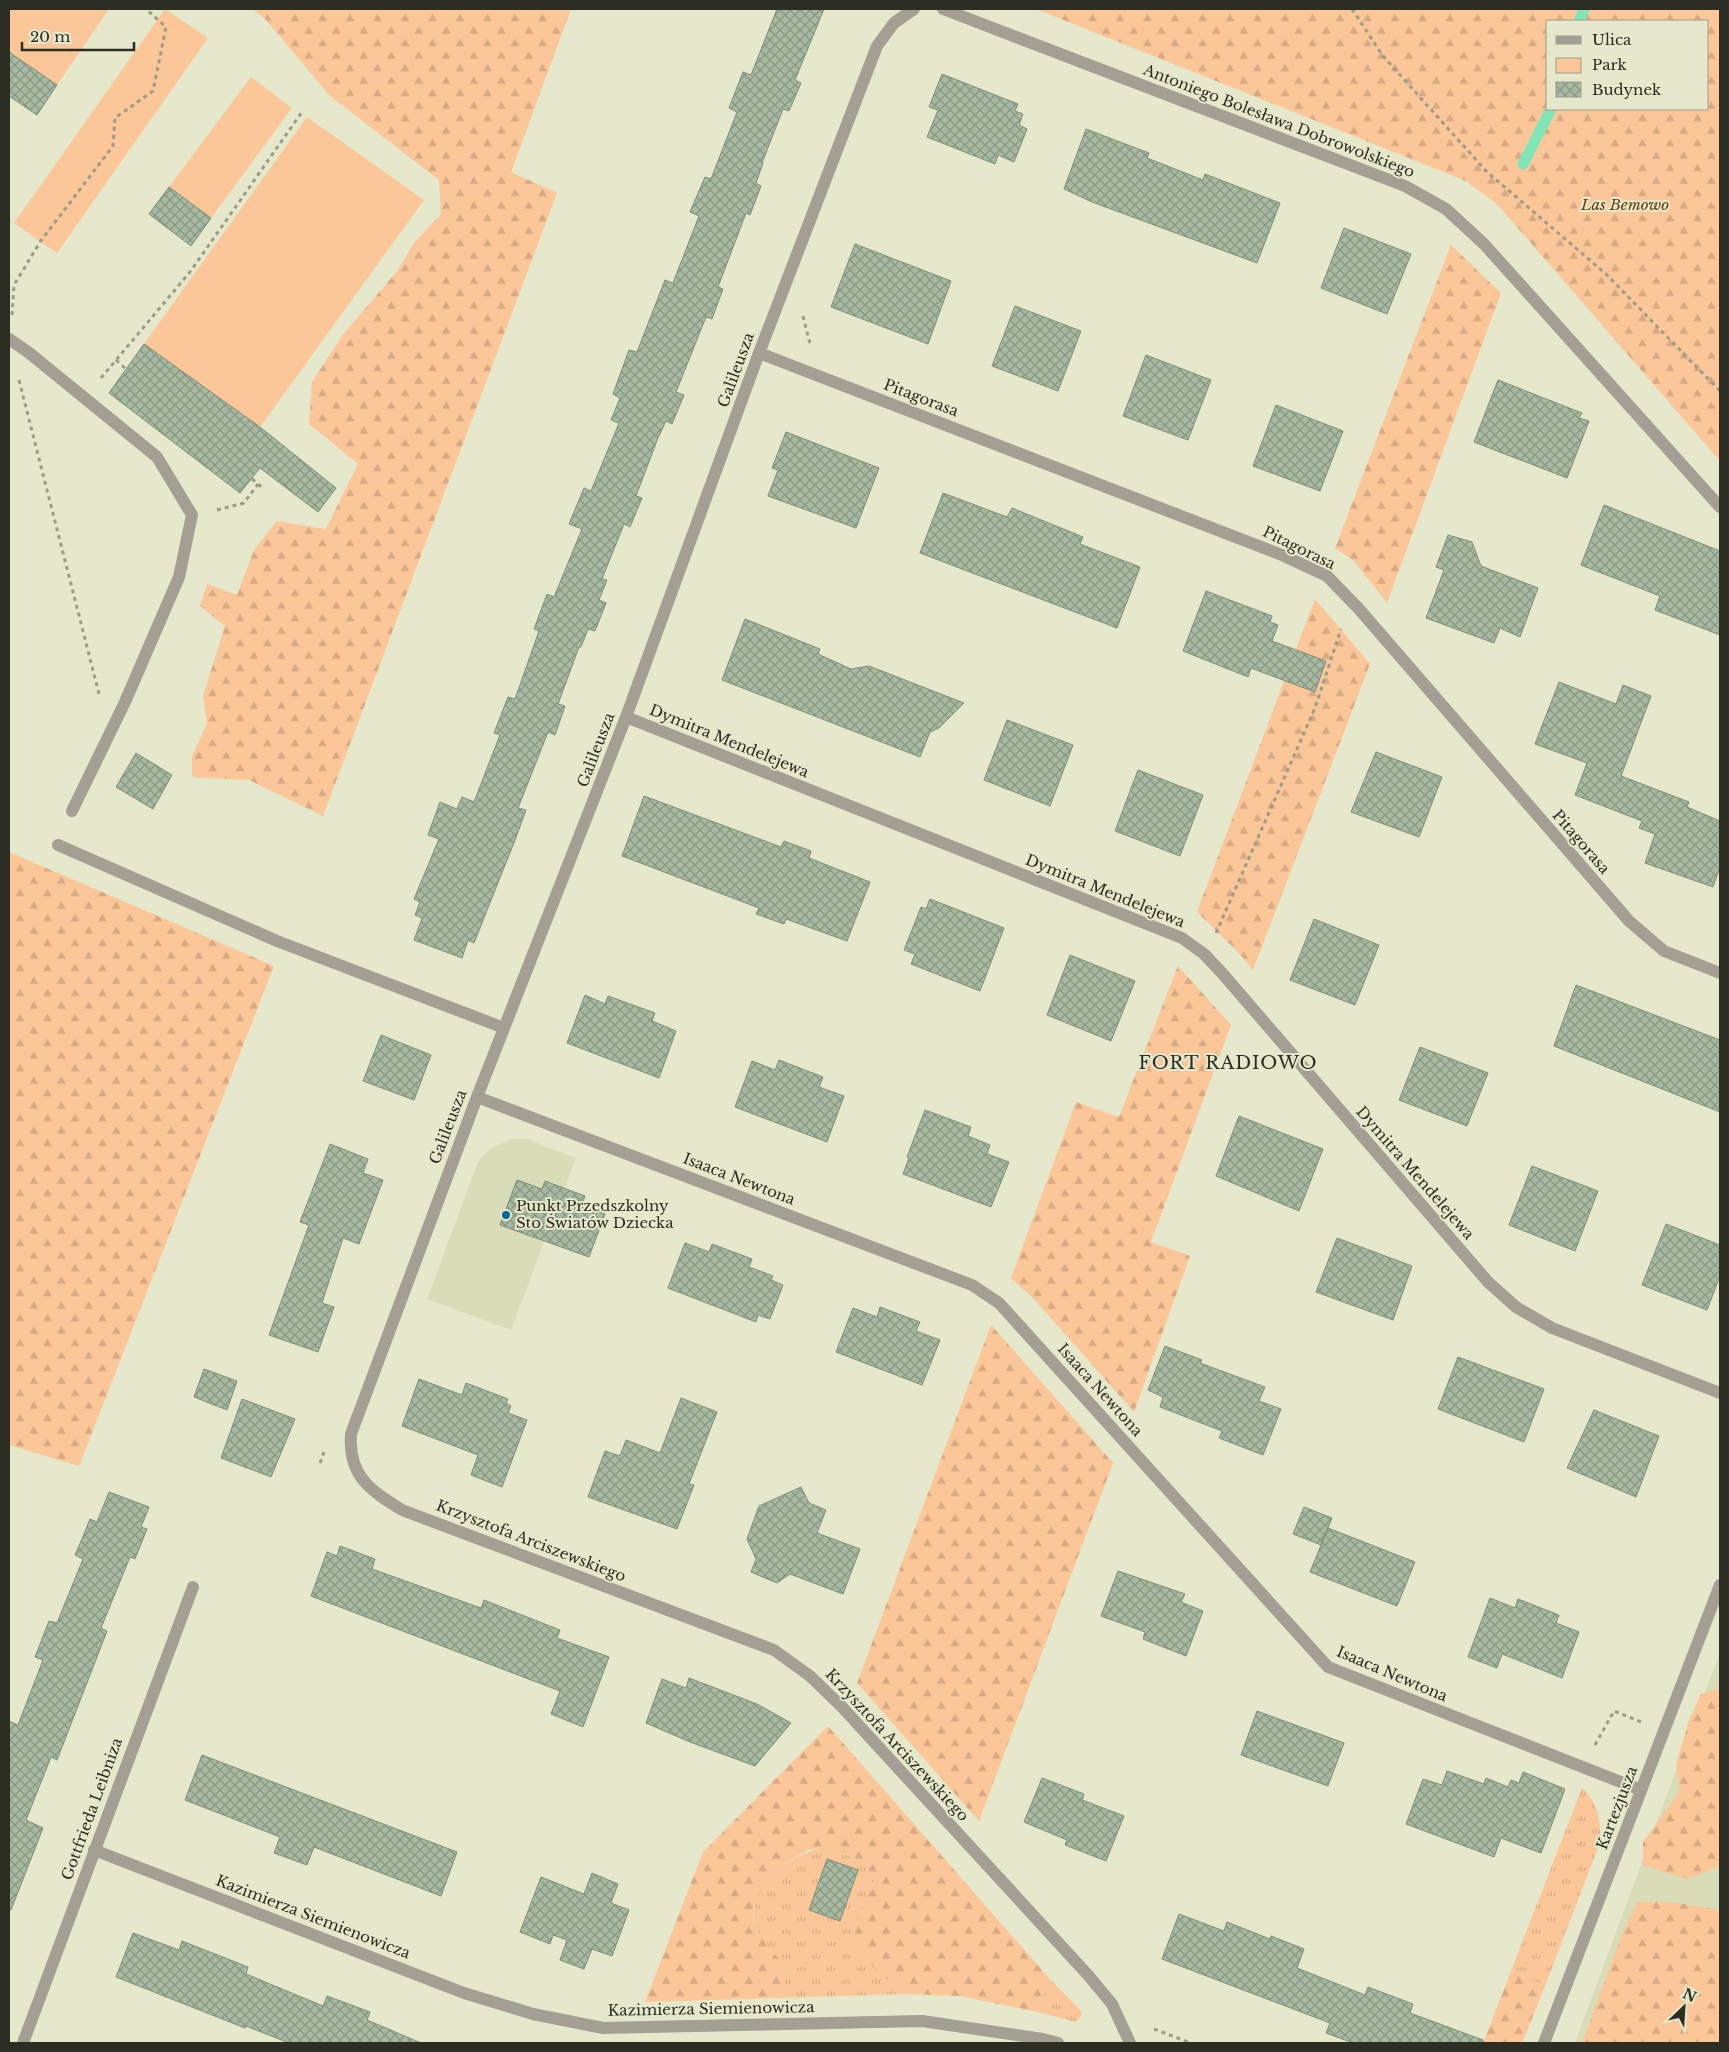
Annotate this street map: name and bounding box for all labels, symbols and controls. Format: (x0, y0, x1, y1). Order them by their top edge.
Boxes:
scale bar (22, 20, 135, 52)
legend (1546, 20, 1709, 110)
text: 20 m (30, 27, 70, 46)
text: Ulica (1592, 30, 1632, 49)
text: Park (1592, 55, 1628, 74)
street label: Antoniego Bolesława Dobrowolskiego (1140, 59, 1418, 181)
text: Budynek (1592, 80, 1662, 99)
park label: Las Bemowo (1580, 195, 1669, 214)
street label: Galileusza (713, 329, 758, 410)
street label: Pitagorasa (881, 375, 962, 421)
street label: Pitagorasa (1260, 522, 1339, 574)
street label: Dymitra Mendelejewa (647, 700, 812, 782)
street label: Galileusza (573, 709, 619, 790)
street label: Pitagorasa (1548, 806, 1615, 878)
street label: Dymitra Mendelejewa (1023, 850, 1188, 932)
district label: FORT RADIOWO (1139, 1052, 1317, 1074)
street label: Galileusza (425, 1086, 471, 1167)
street label: Dymitra Mendelejewa (1352, 1102, 1479, 1244)
street label: Isaaca Newtona (680, 1148, 799, 1209)
place label: Punkt Przedszkolny Sto Światów Dziecka (516, 1196, 674, 1232)
marker: Punkt Przedszkolny Sto Światów Dziecka (500, 1209, 512, 1221)
street label: Isaaca Newtona (1054, 1339, 1148, 1441)
street label: Krzysztofa Arciszewskiego (434, 1496, 629, 1586)
street label: Isaaca Newtona (1334, 1642, 1451, 1706)
street label: Krzysztofa Arciszewskiego (822, 1664, 973, 1825)
street label: Gottfrieda Leibniza (57, 1734, 126, 1883)
street label: Kartezjusza (1592, 1763, 1641, 1852)
street label: Kazimierza Siemienowicza (213, 1871, 414, 1963)
north arrow (1659, 1982, 1709, 2032)
text: N (1680, 1984, 1699, 2006)
street label: Kazimierza Siemienowicza (607, 1997, 815, 2020)

